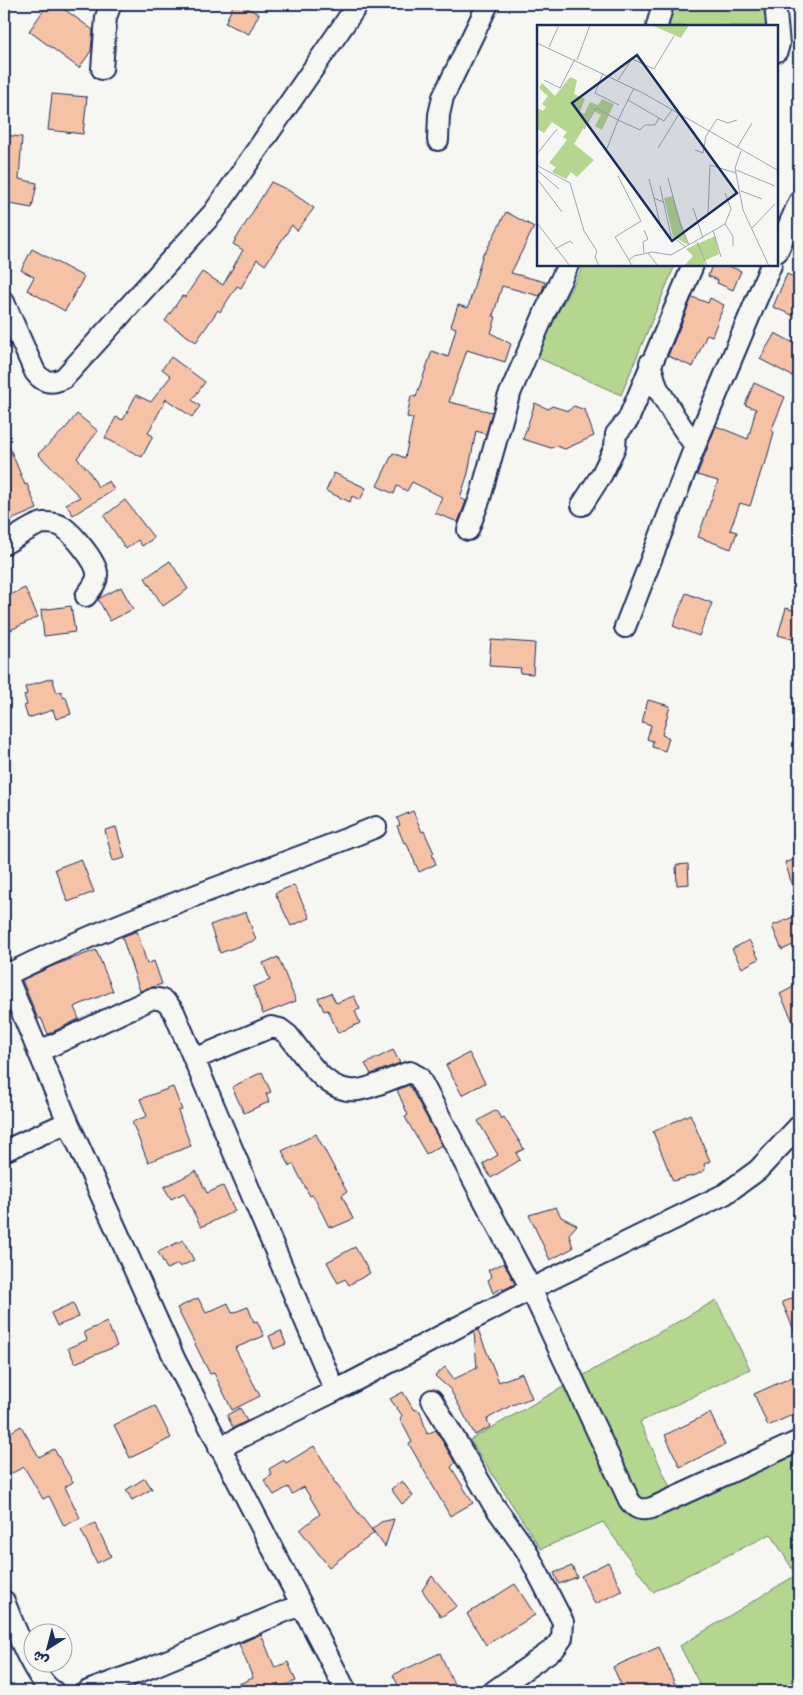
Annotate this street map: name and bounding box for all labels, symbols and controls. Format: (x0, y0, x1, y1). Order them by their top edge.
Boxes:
inset map (537, 25, 778, 266)
north arrow (22, 1622, 72, 1672)
text: ش (28, 1646, 52, 1672)

